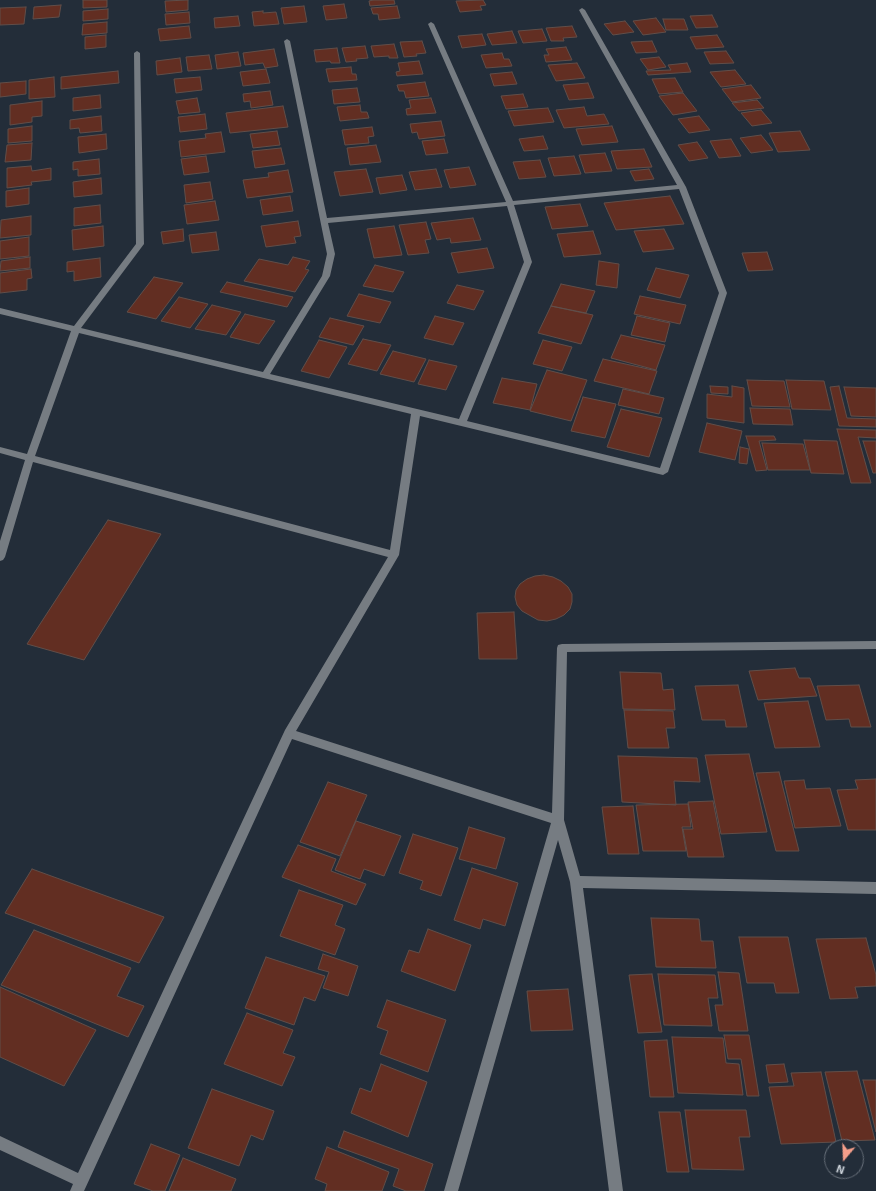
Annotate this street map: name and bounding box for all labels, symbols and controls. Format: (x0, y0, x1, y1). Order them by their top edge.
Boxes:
north arrow (824, 1139, 864, 1179)
text: N (834, 1162, 846, 1177)

